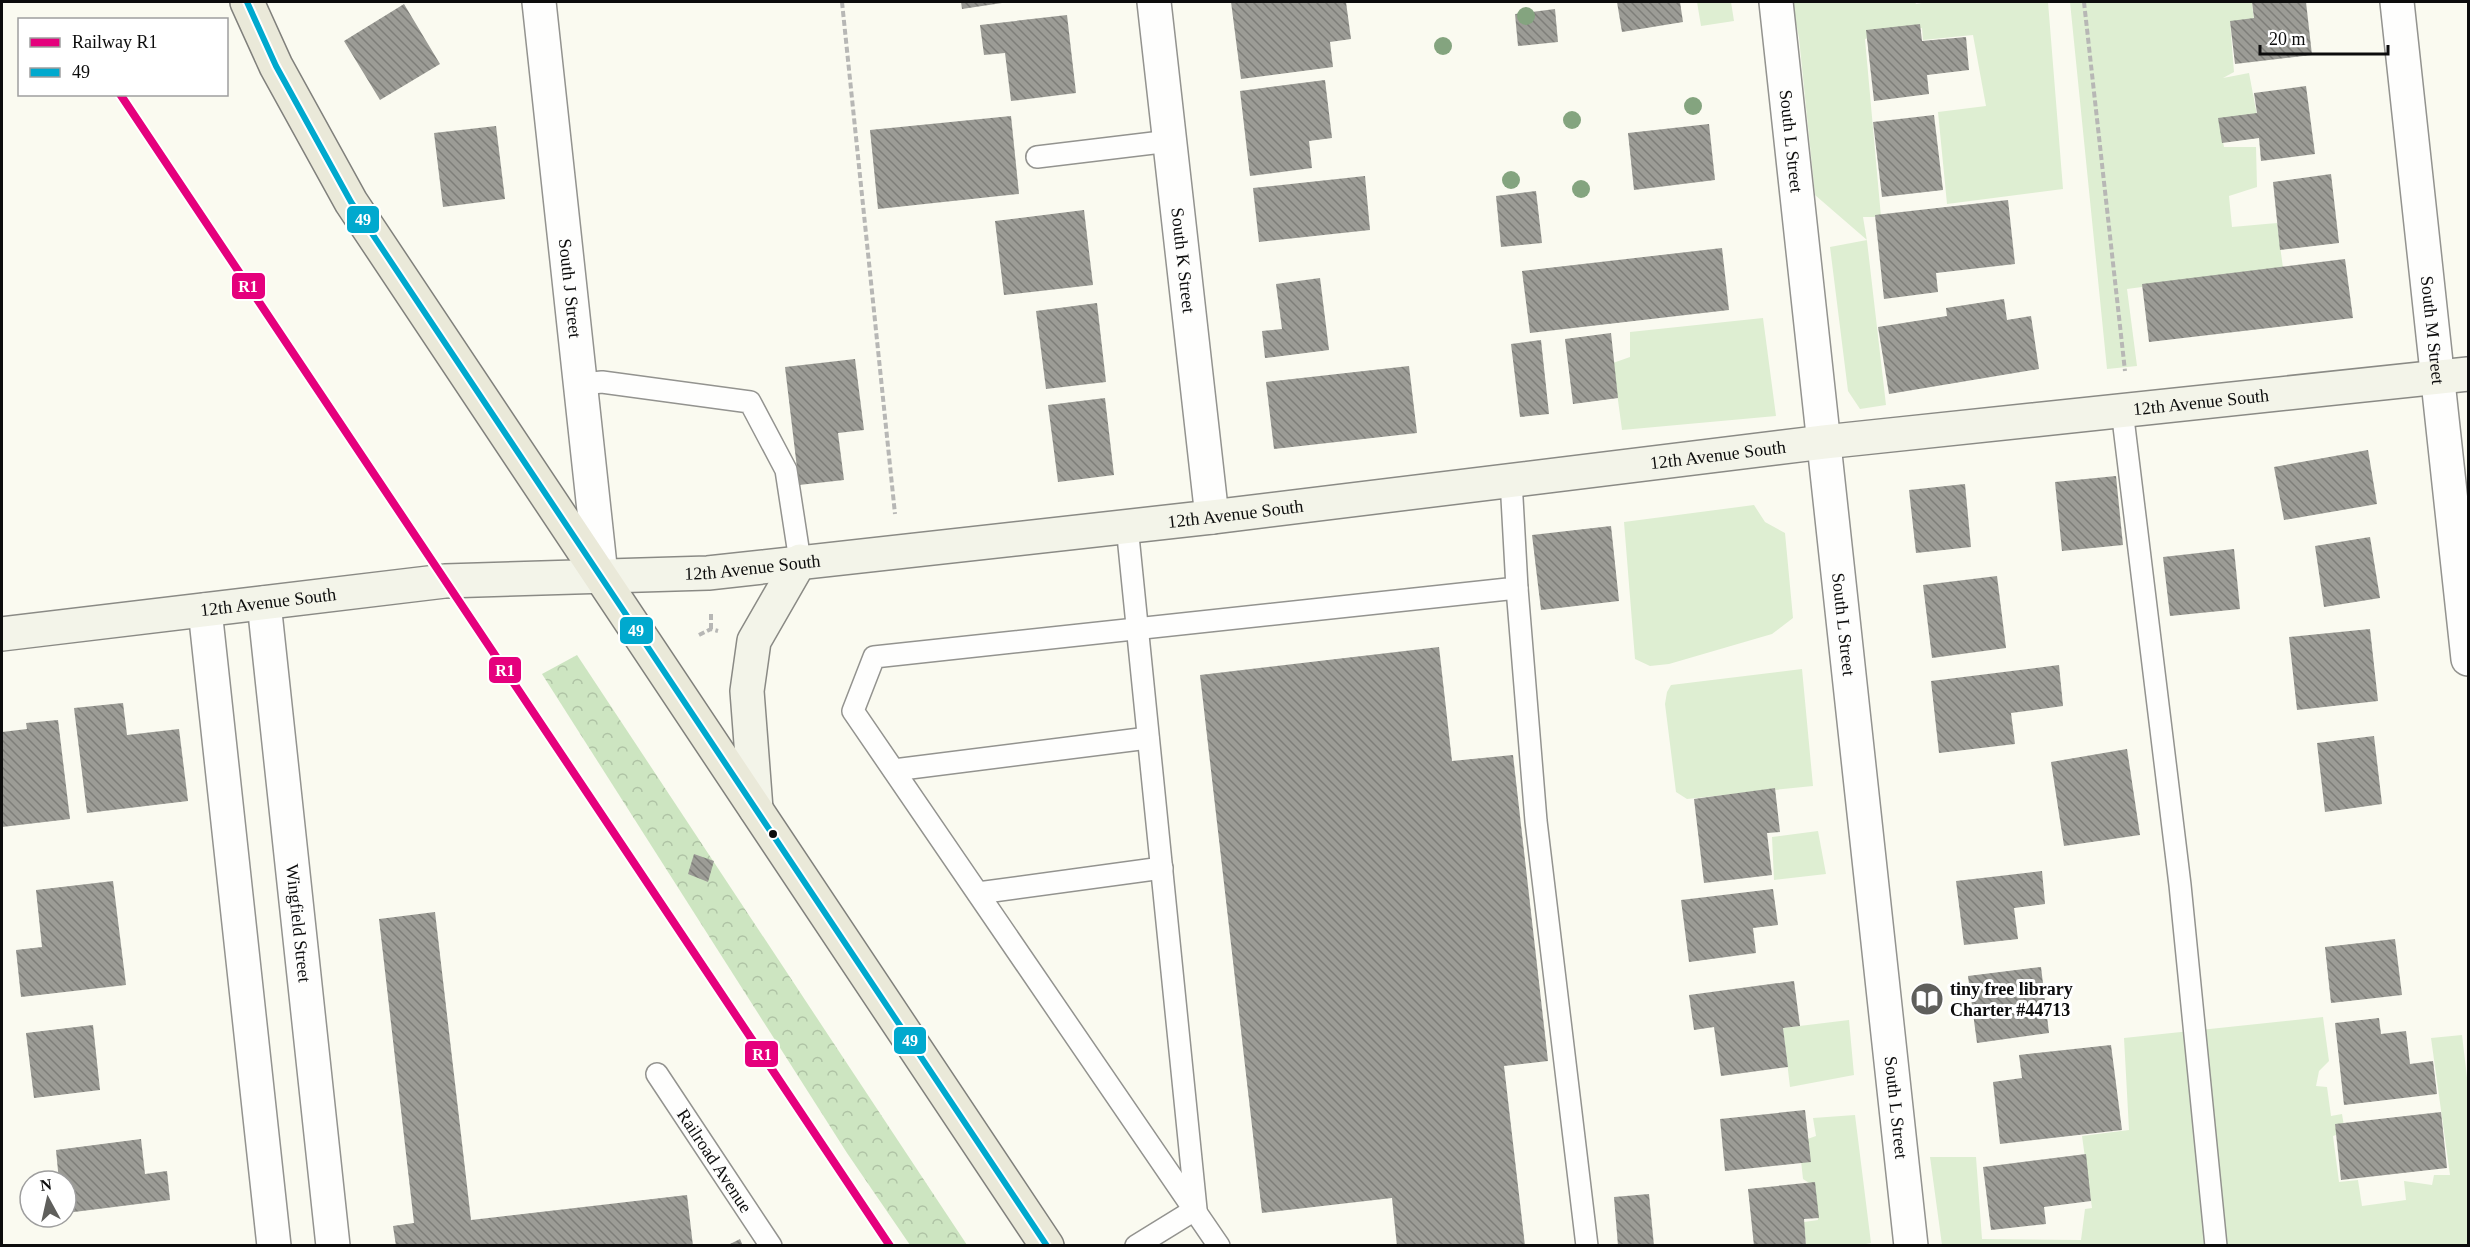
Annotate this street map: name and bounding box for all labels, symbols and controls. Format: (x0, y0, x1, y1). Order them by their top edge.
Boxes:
legend (18, 18, 228, 96)
scale bar (2260, 18, 2388, 56)
text: 20 m (2269, 29, 2306, 49)
text: Railway R1 (72, 32, 158, 52)
text: 49 (72, 62, 90, 82)
street label: South L Street (1776, 89, 1807, 194)
line badge: 49 (346, 205, 380, 234)
street label: South K Street (1167, 207, 1199, 314)
text: 49 (355, 211, 371, 228)
street label: South J Street (555, 237, 585, 339)
line badge: R1 (231, 272, 266, 300)
street label: South M Street (2417, 275, 2448, 385)
text: R1 (238, 278, 258, 295)
street label: 12th Avenue South (2132, 385, 2270, 419)
street label: 12th Avenue South (1649, 437, 1787, 473)
street label: 12th Avenue South (1166, 496, 1305, 532)
street label: 12th Avenue South (684, 551, 821, 584)
street label: South L Street (1828, 572, 1859, 677)
street label: 12th Avenue South (199, 584, 337, 620)
line badge: 49 (619, 616, 654, 645)
text: 49 (628, 622, 644, 639)
line badge: R1 (488, 656, 522, 684)
text: R1 (495, 662, 515, 679)
unlabelled marker (767, 828, 779, 840)
street label: Wingfield Street (282, 863, 315, 983)
place label: tiny free library Charter #44713 (1950, 979, 2073, 1020)
library icon: tiny free library Charter #44713 (1909, 981, 1945, 1017)
line badge: 49 (893, 1026, 927, 1055)
text: 49 (902, 1032, 918, 1049)
line badge: R1 (744, 1040, 779, 1068)
text: R1 (752, 1046, 772, 1063)
street label: South L Street (1880, 1055, 1911, 1160)
street label: Railroad Avenue (673, 1105, 756, 1216)
north arrow (18, 1169, 78, 1229)
text: N (39, 1175, 53, 1194)

